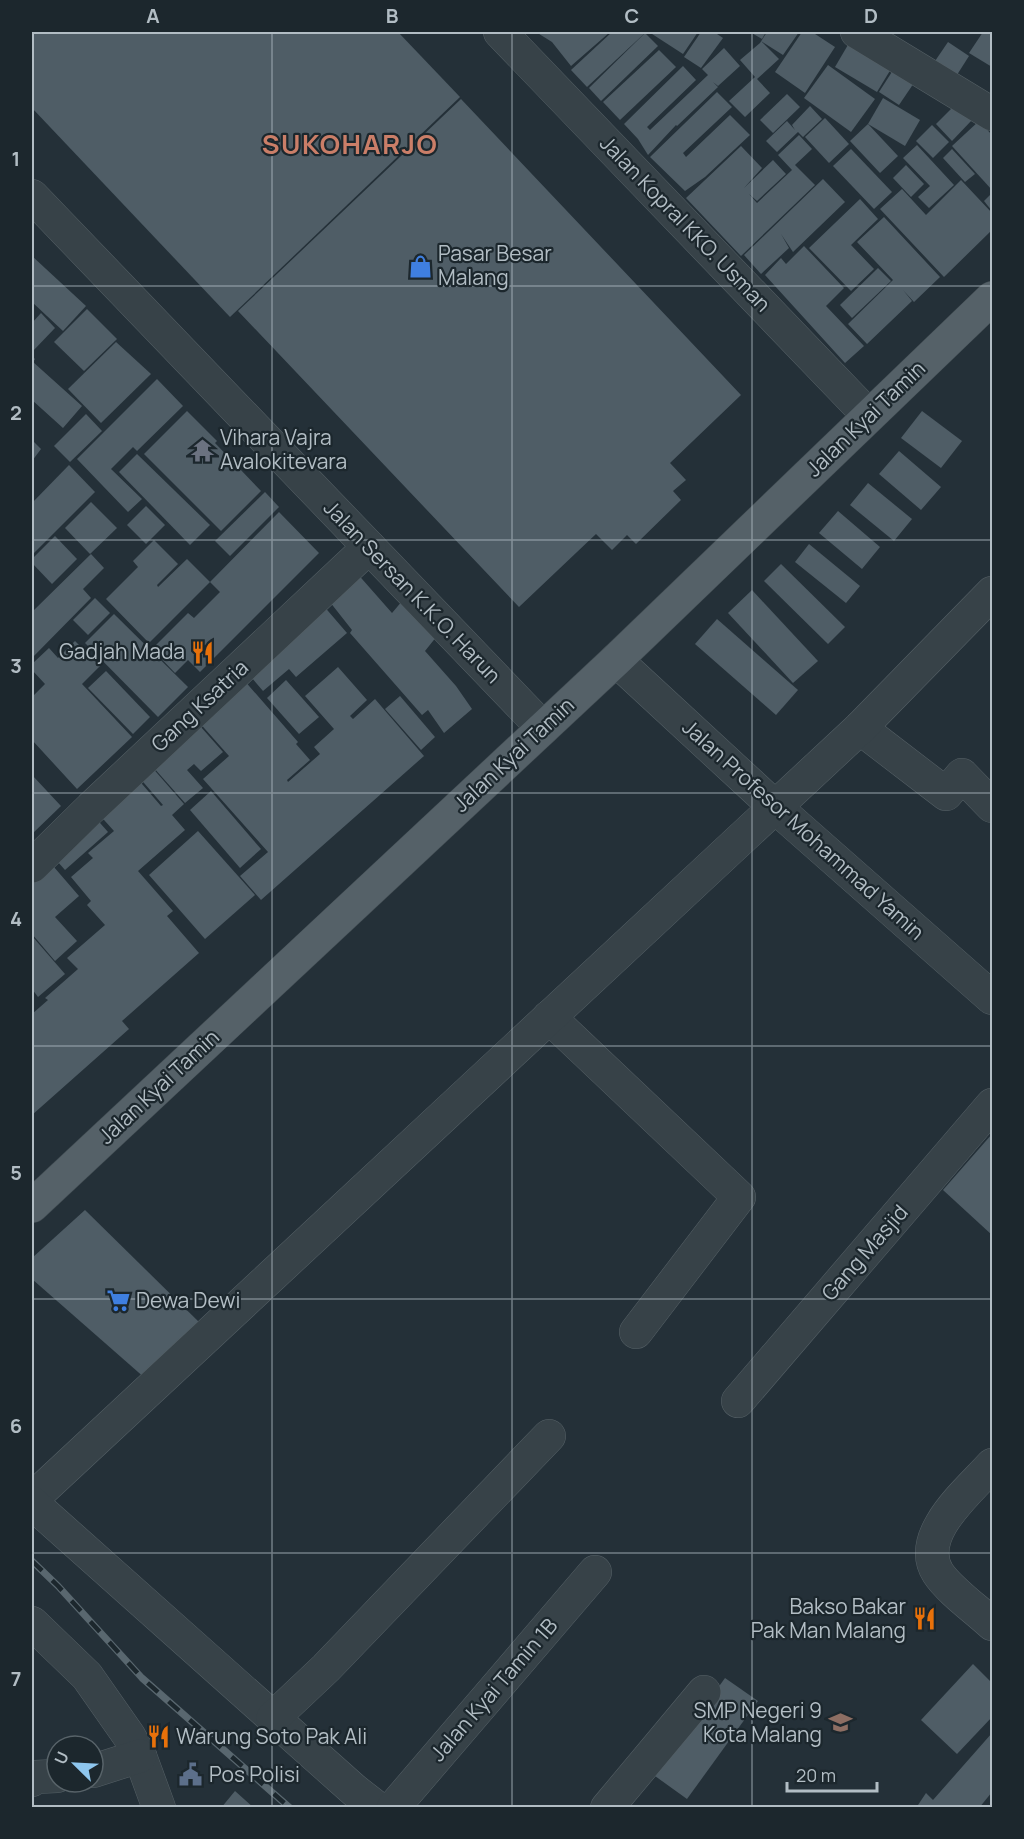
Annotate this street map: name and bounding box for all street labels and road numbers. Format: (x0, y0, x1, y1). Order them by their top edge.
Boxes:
street label: Jalan Kopral KKO. Usman (594, 129, 777, 317)
street label: Jalan Kyai Tamin (800, 354, 931, 482)
street label: Jalan Sersan K.K.O. Harun (318, 494, 508, 689)
street label: Gang Ksatria (145, 653, 254, 757)
street label: Jalan Kyai Tamin (447, 691, 580, 818)
street label: Jalan Profesor Mohammad Yamin (677, 713, 931, 946)
street label: Jalan Kyai Tamin (92, 1023, 225, 1150)
street label: Gang Masjid (815, 1198, 914, 1306)
street label: Jalan Kyai Tamin 1B (423, 1612, 563, 1767)

